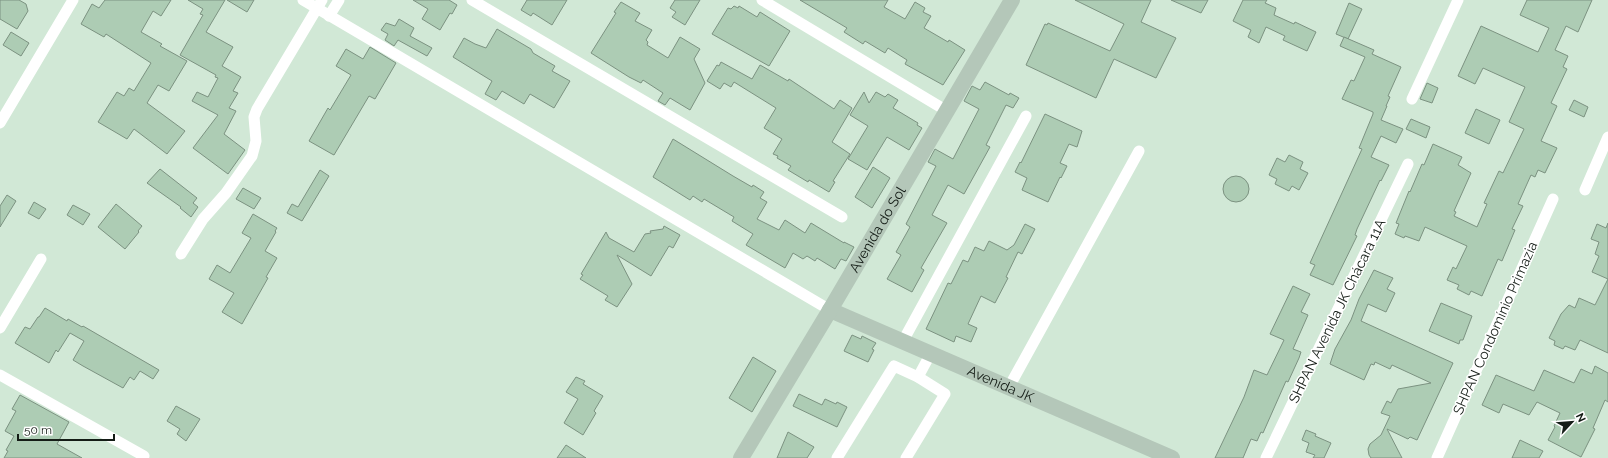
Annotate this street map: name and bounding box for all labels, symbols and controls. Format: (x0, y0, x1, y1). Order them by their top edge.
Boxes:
street label: Avenida do Sol (846, 184, 909, 275)
street label: SHPAN Avenida JK Chácara 11A (1285, 216, 1389, 406)
street label: SHPAN Condomínio Primazia (1450, 239, 1540, 417)
street label: Avenida JK (965, 362, 1036, 405)
north arrow (1552, 402, 1592, 442)
text: N (1573, 411, 1588, 424)
scale bar (18, 416, 114, 442)
text: 50 m (24, 423, 52, 437)

